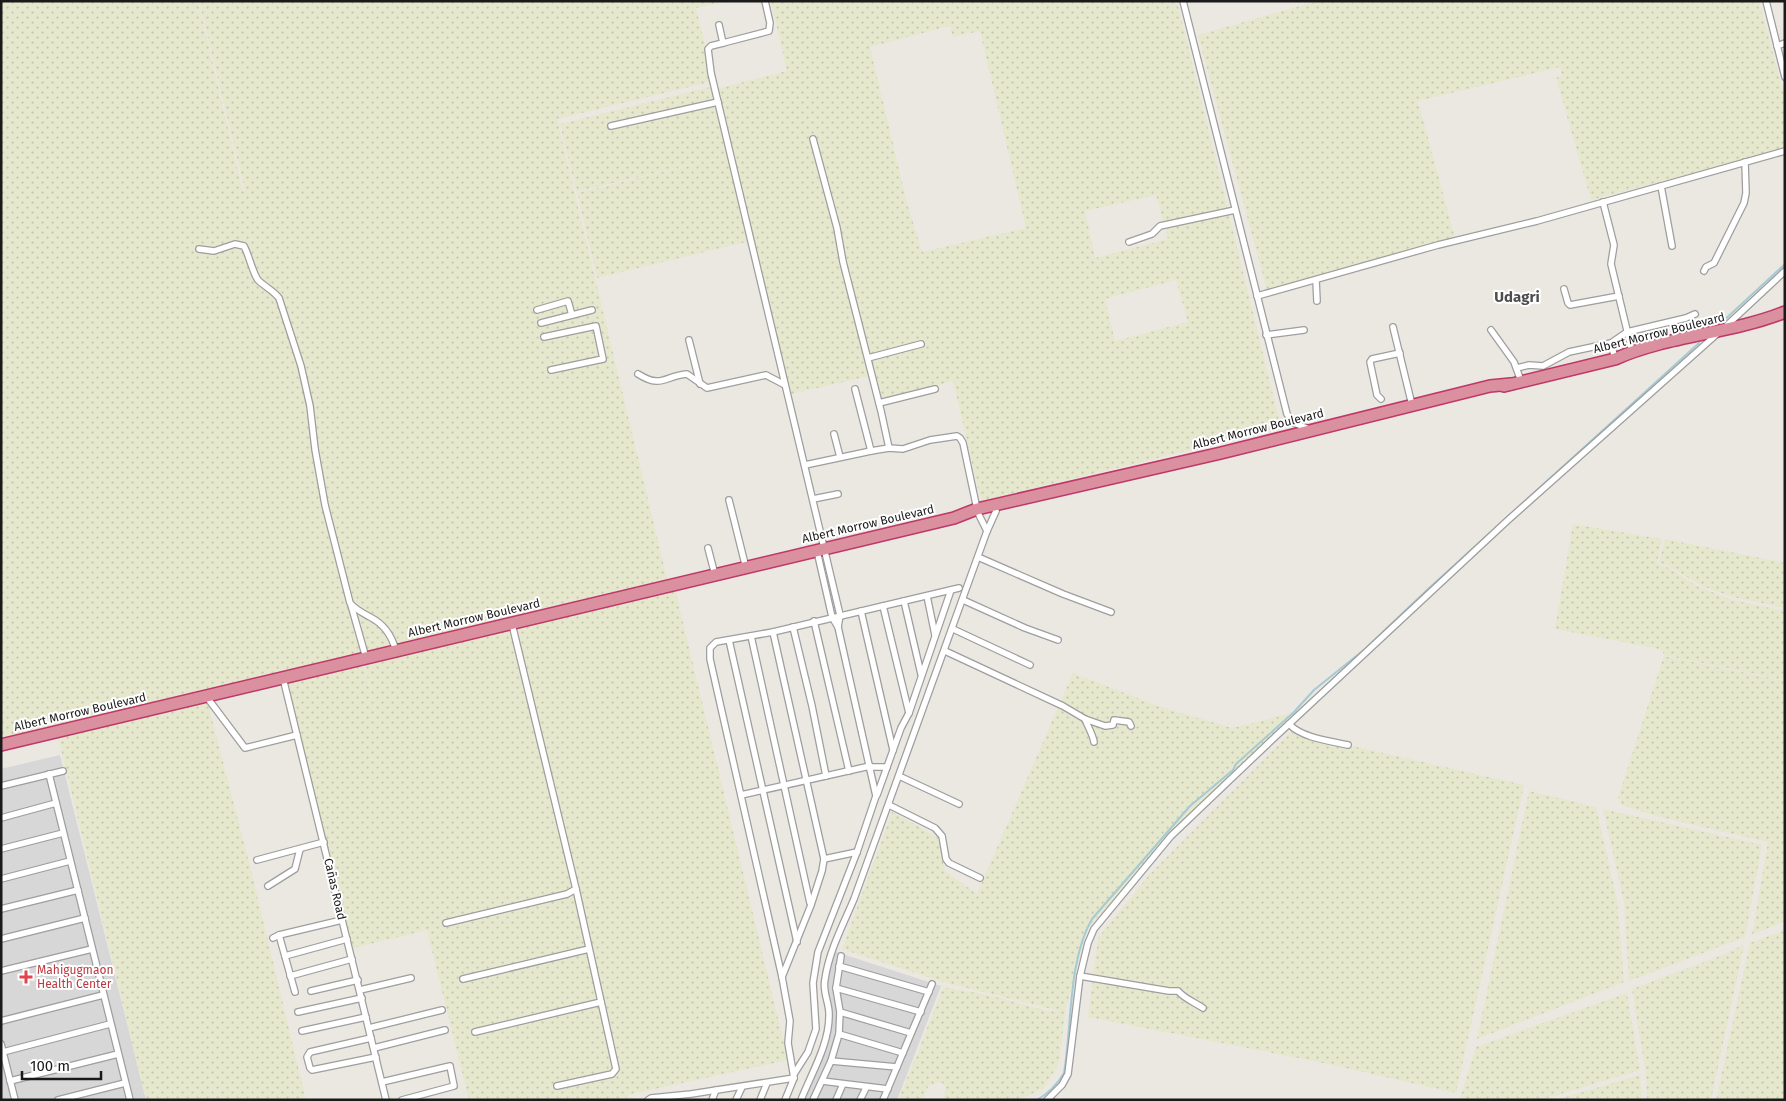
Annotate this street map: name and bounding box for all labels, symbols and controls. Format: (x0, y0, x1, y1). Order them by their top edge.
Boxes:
district label: Udagri (1494, 288, 1540, 306)
street label: Albert Morrow Boulevard (1592, 310, 1726, 356)
street label: Albert Morrow Boulevard (1191, 406, 1325, 452)
street label: Albert Morrow Boulevard (801, 502, 935, 546)
street label: Albert Morrow Boulevard (407, 596, 541, 640)
street label: Albert Morrow Boulevard (13, 690, 147, 734)
street label: Cañas Road (321, 857, 349, 921)
place label: Mahigugmaon Health Center (37, 963, 113, 991)
marker: Mahigugmaon Health Center (19, 970, 33, 984)
scale bar (22, 1048, 101, 1080)
text: 100 m (30, 1057, 70, 1075)

